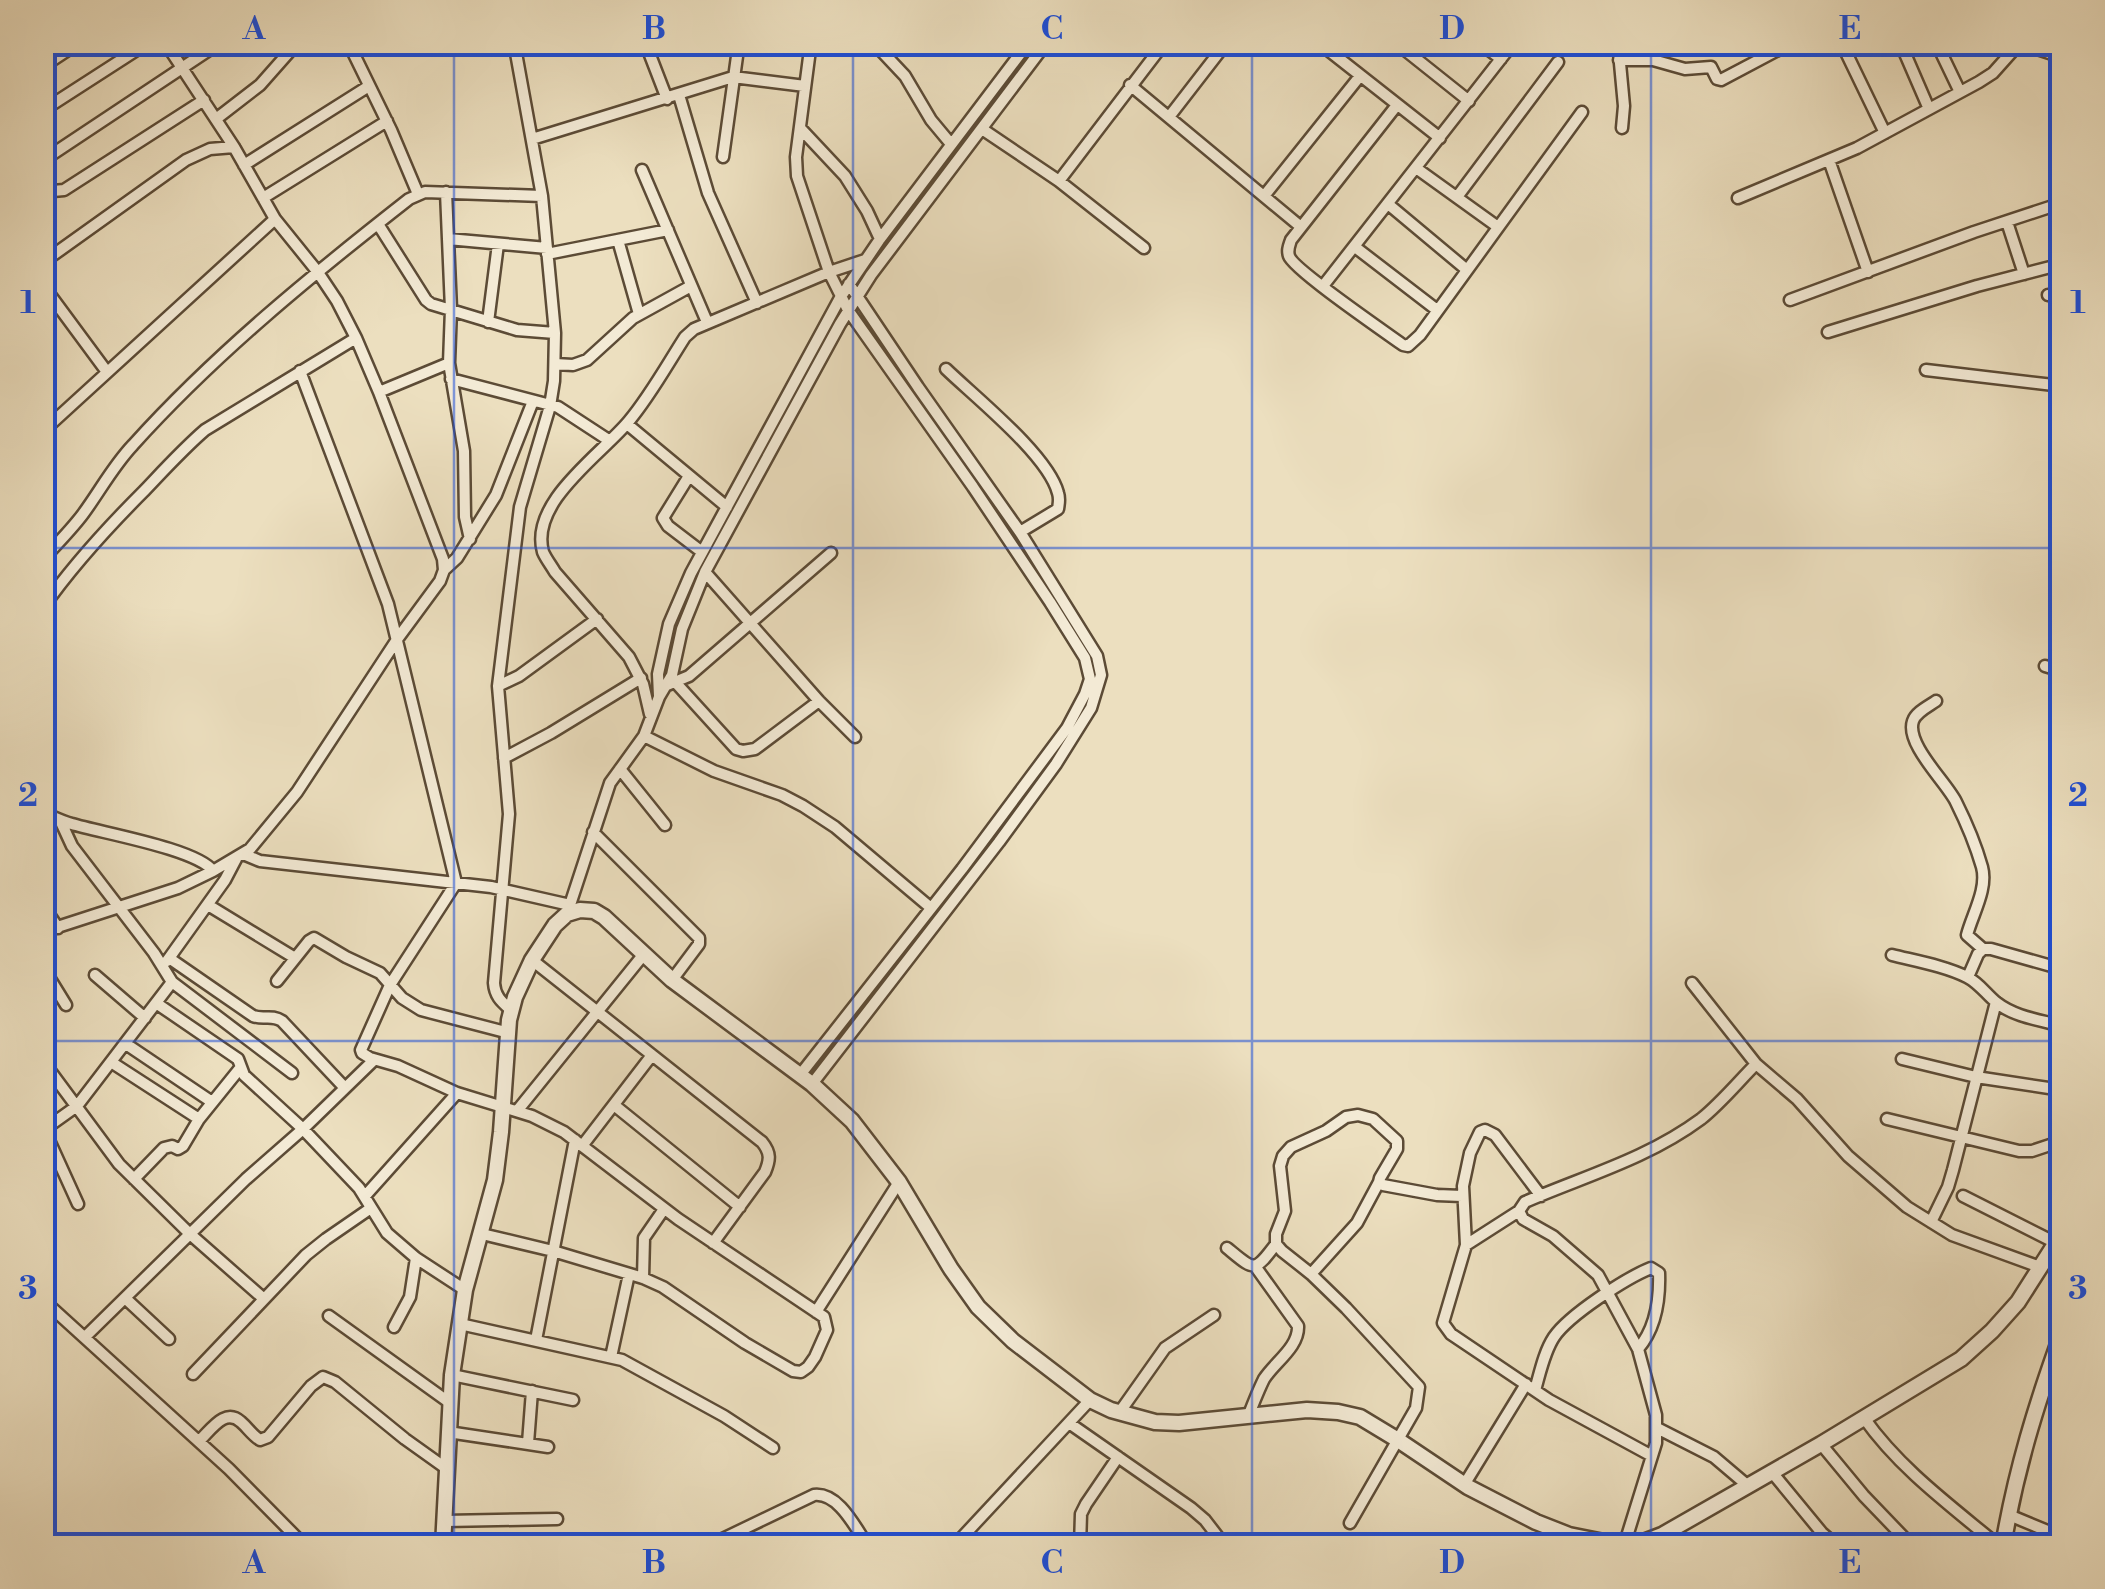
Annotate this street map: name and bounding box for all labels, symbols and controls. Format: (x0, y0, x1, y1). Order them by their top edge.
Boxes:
text: A (242, 9, 267, 49)
text: B (642, 9, 666, 49)
text: C (1041, 9, 1063, 49)
text: D (1439, 9, 1465, 49)
text: E (1839, 9, 1861, 49)
text: 1 (20, 283, 36, 323)
text: 1 (2070, 283, 2086, 323)
text: 2 (18, 776, 38, 816)
text: 2 (2068, 776, 2088, 816)
text: 3 (18, 1269, 38, 1309)
text: 3 (2068, 1269, 2088, 1309)
text: A (242, 1543, 267, 1583)
text: B (642, 1543, 666, 1583)
text: C (1041, 1543, 1063, 1583)
text: D (1439, 1543, 1465, 1583)
text: E (1839, 1543, 1861, 1583)

